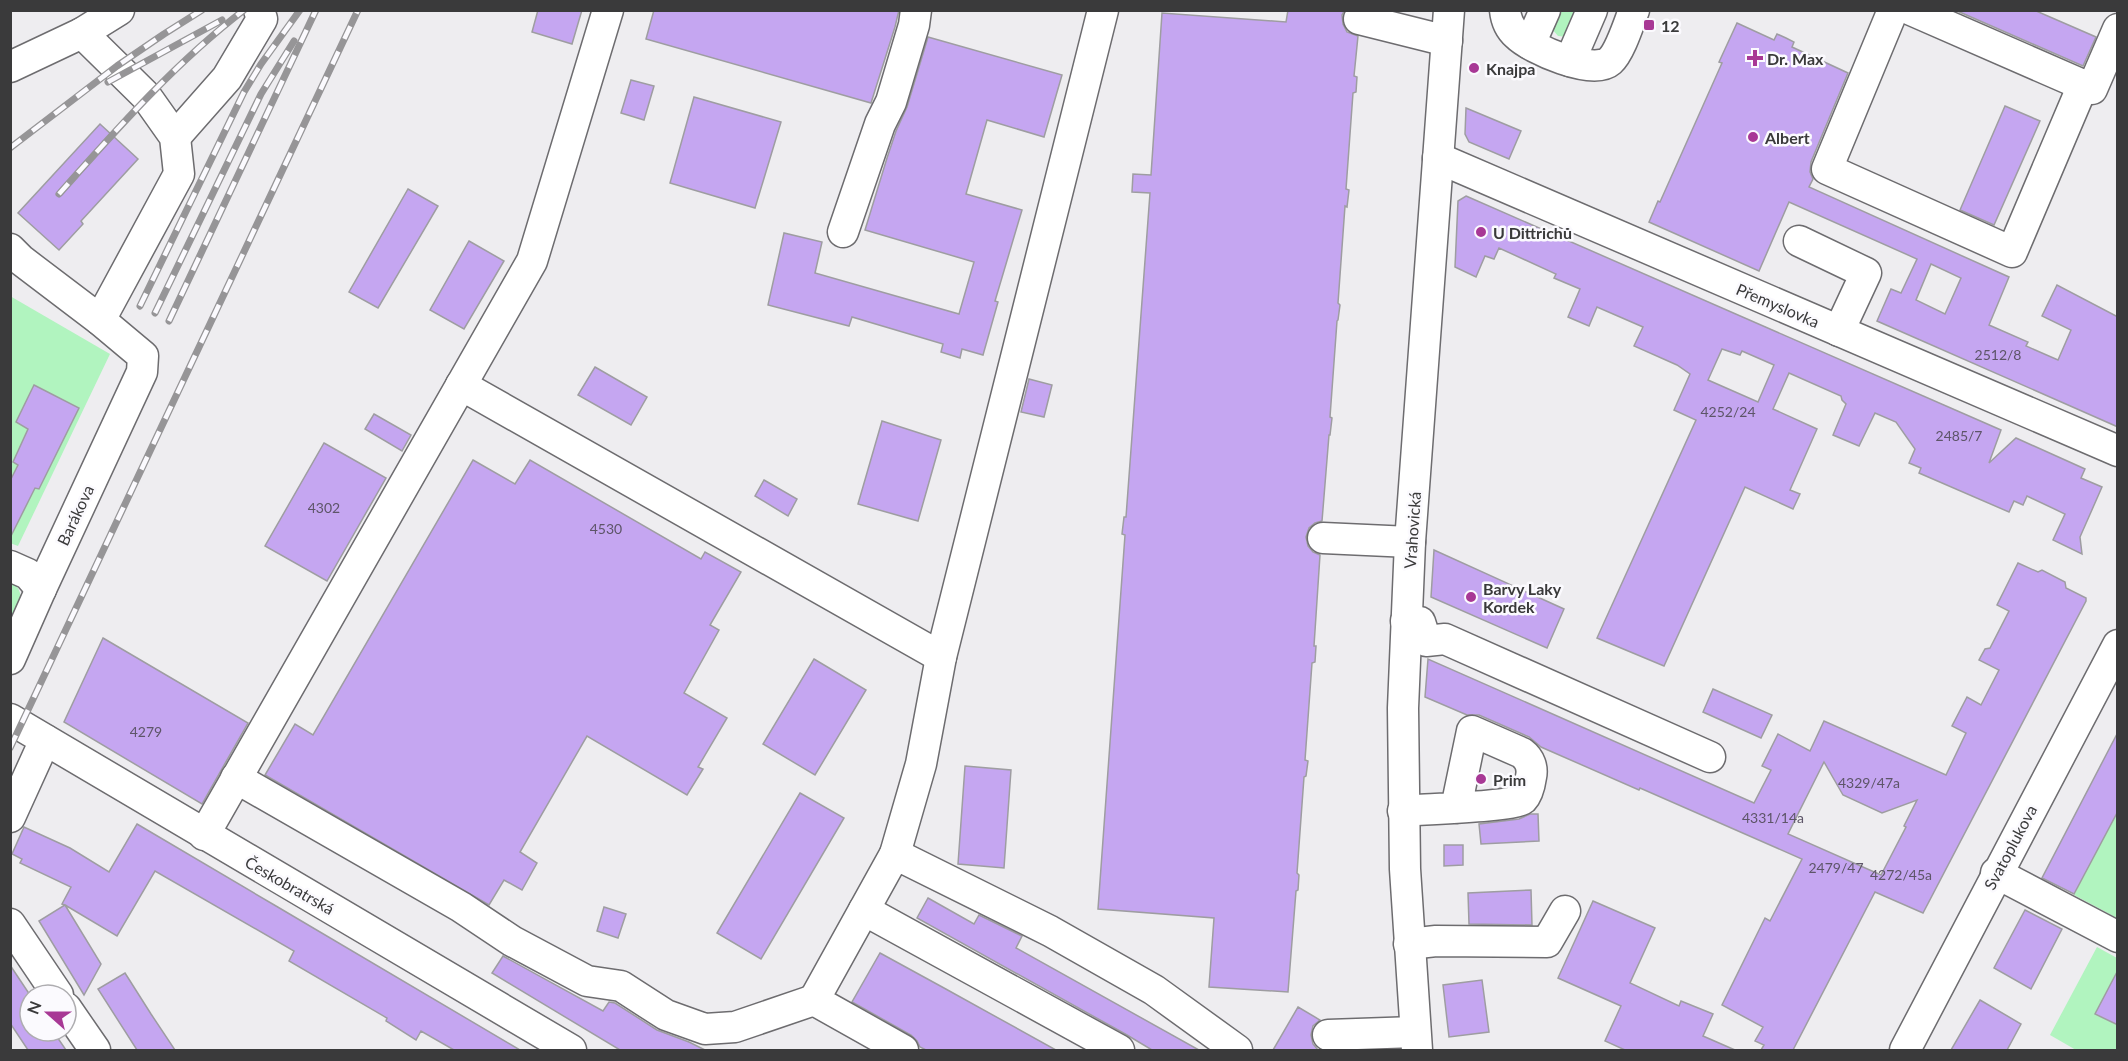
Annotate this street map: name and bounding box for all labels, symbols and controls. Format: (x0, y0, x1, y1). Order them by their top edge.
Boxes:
place label: 12 (1661, 16, 1680, 35)
marker: 12 (1642, 18, 1656, 32)
place label: Dr. Max (1767, 49, 1824, 68)
marker: Dr. Max (1748, 51, 1762, 65)
place label: Knajpa (1486, 59, 1535, 78)
marker: Knajpa (1467, 61, 1481, 75)
place label: Albert (1764, 128, 1810, 147)
marker: Albert (1746, 130, 1760, 144)
place label: U Dittrichů (1493, 223, 1572, 242)
marker: U Dittrichů (1474, 225, 1488, 239)
street label: Přemyslovka (1734, 279, 1822, 331)
house number: 2512/8 (1975, 346, 2021, 363)
house number: 4252/24 (1700, 403, 1756, 420)
house number: 2485/7 (1936, 427, 1982, 444)
street label: Barákova (53, 482, 97, 548)
street label: Vrahovická (1400, 491, 1424, 569)
house number: 4302 (308, 499, 340, 516)
house number: 4530 (590, 520, 622, 537)
place label: Barvy Laky Kordek (1483, 579, 1562, 616)
marker: Barvy Laky Kordek (1464, 590, 1478, 604)
house number: 4279 (130, 723, 162, 740)
place label: Prim (1493, 770, 1526, 789)
marker: Prim (1474, 772, 1488, 786)
house number: 4329/47a (1838, 774, 1900, 791)
street label: Svatoplukova (1980, 801, 2040, 893)
house number: 4331/14a (1742, 809, 1804, 826)
street label: Českobratrská (242, 852, 338, 918)
house number: 2479/47 (1808, 859, 1864, 876)
house number: 4272/45a (1870, 866, 1932, 883)
north arrow (18, 983, 78, 1043)
text: N (22, 998, 45, 1017)

